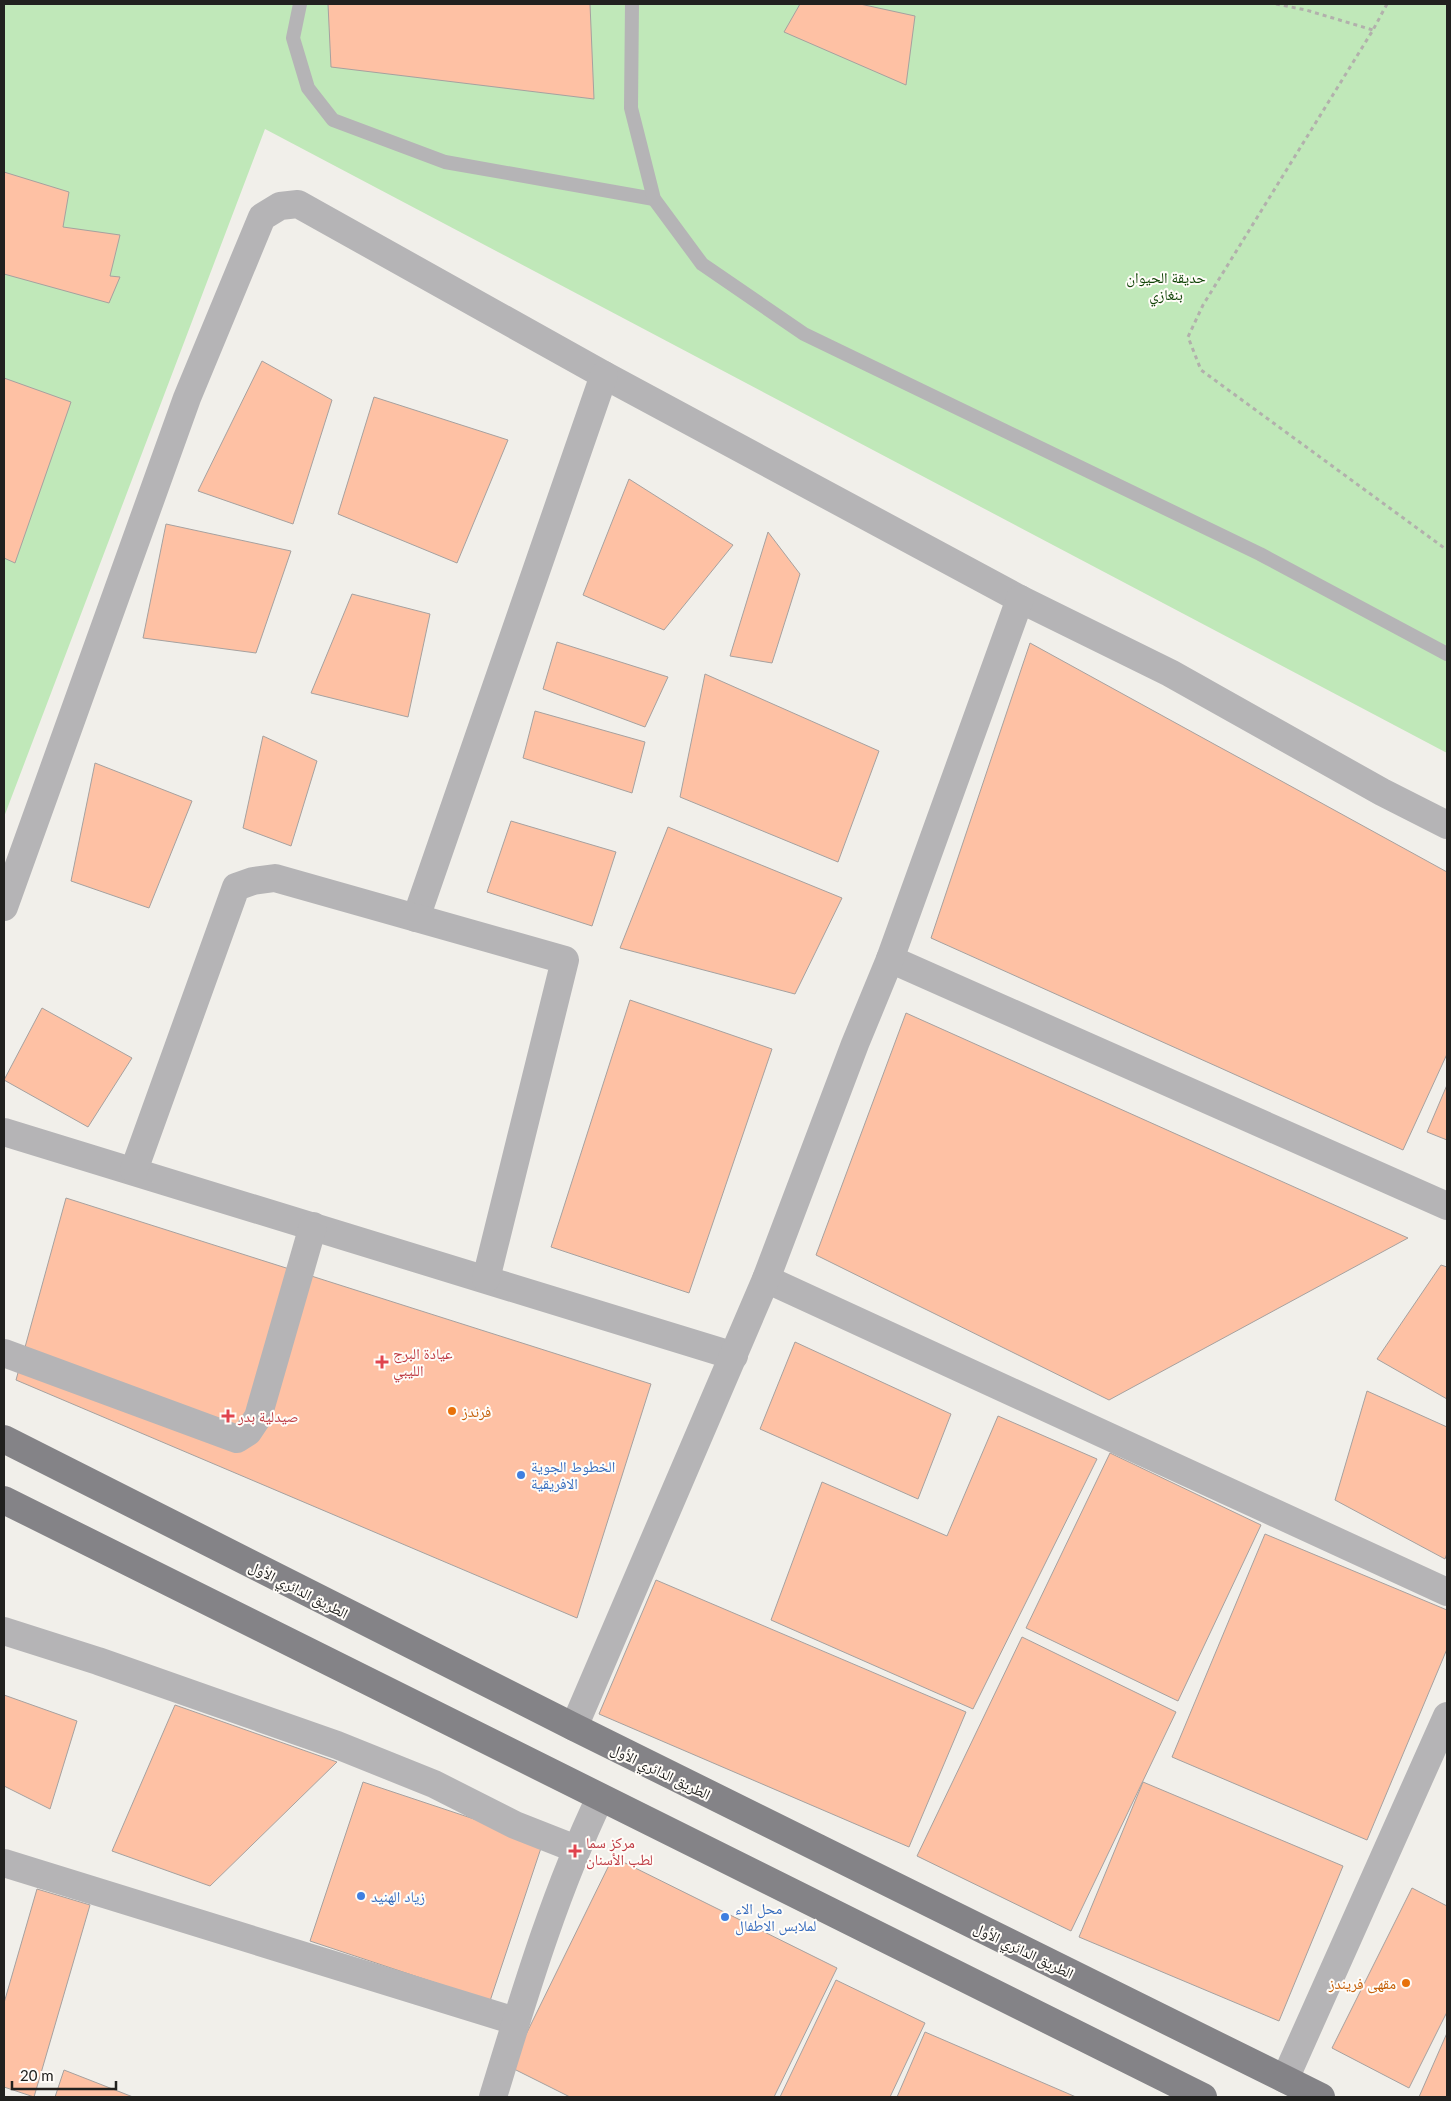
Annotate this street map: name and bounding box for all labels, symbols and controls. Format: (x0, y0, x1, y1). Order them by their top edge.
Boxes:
park label: حديقة الحيوان بنغازي (1126, 268, 1206, 307)
place label: عيادة البرج الليبي (393, 1344, 453, 1383)
marker: عيادة البرج الليبي (375, 1355, 389, 1369)
place label: فرندز (461, 1402, 491, 1421)
marker: فرندز (446, 1405, 458, 1417)
place label: صيدلية بدر (237, 1407, 299, 1426)
marker: صيدلية بدر (222, 1410, 234, 1422)
place label: الخطوط الجوية الافريقية (531, 1457, 615, 1493)
marker: الخطوط الجوية الافريقية (515, 1469, 527, 1481)
street label: الطريق الدائري الأول (245, 1556, 352, 1625)
street label: الطريق الدائري الأول (606, 1739, 714, 1806)
place label: مركز سما لطب الأسنان (586, 1833, 653, 1870)
marker: مركز سما لطب الأسنان (568, 1844, 582, 1858)
place label: زياد الهنيد (371, 1887, 425, 1906)
marker: زياد الهنيد (355, 1890, 367, 1902)
place label: محل الاء لملابس الاطفال (735, 1899, 817, 1936)
marker: محل الاء لملابس الاطفال (719, 1911, 731, 1923)
street label: الطريق الدائري الأول (969, 1918, 1077, 1985)
place label: مقهى فريندز (1328, 1974, 1396, 1994)
marker: مقهى فريندز (1400, 1977, 1412, 1989)
scale bar (12, 2058, 116, 2090)
text: 20 m (20, 2066, 54, 2084)

